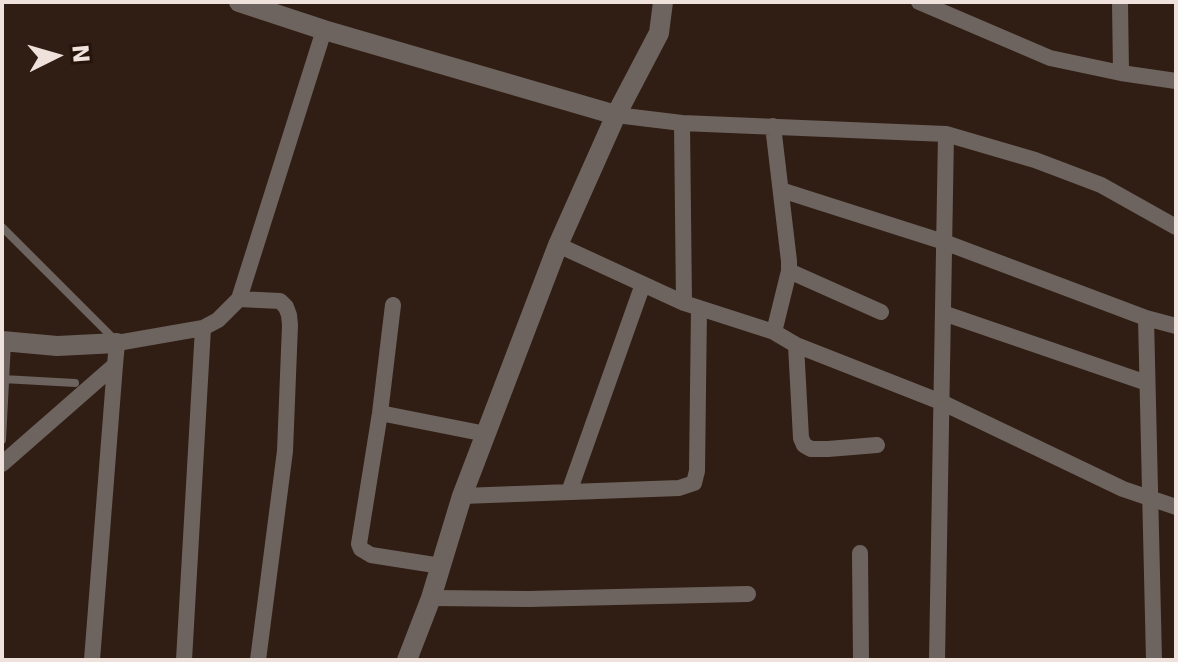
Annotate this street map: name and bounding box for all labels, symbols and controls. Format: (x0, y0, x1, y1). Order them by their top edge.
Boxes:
north arrow (16, 16, 96, 96)
text: N (67, 44, 94, 64)

